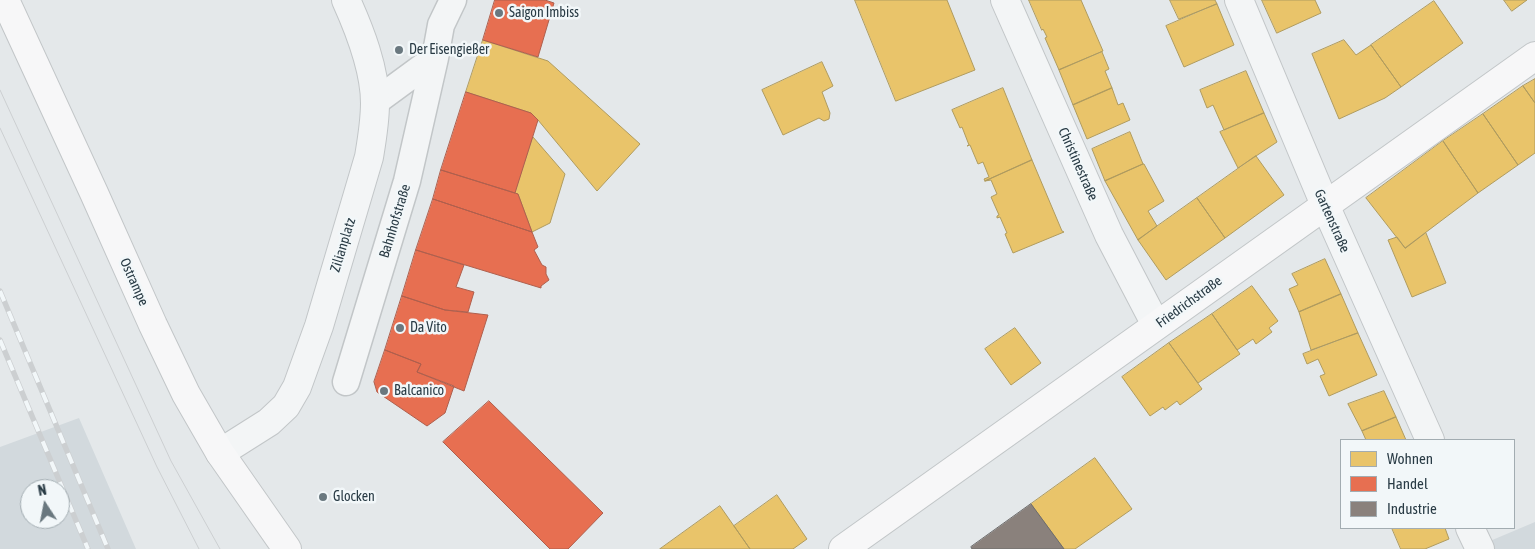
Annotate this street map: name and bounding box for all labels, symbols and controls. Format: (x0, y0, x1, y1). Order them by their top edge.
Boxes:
place label: Saigon Imbiss (509, 5, 579, 21)
marker: Saigon Imbiss (493, 7, 505, 19)
place label: Der Eisengießer (409, 42, 489, 58)
marker: Der Eisengießer (393, 44, 405, 56)
street label: Christinestraße (1054, 125, 1102, 203)
street label: Bahnhofstraße (376, 182, 414, 260)
street label: Gartenstraße (1311, 187, 1353, 255)
street label: Zilianplatz (327, 216, 359, 274)
street label: Ostrampe (116, 255, 152, 309)
street label: Friedrichstraße (1153, 273, 1225, 331)
place label: Da Vito (410, 320, 447, 336)
marker: Da Vito (394, 322, 406, 334)
place label: Balcanico (394, 383, 444, 399)
marker: Balcanico (378, 385, 390, 397)
legend (1340, 439, 1515, 529)
text: Wohnen (1387, 450, 1433, 467)
text: Handel (1387, 475, 1428, 492)
north arrow (20, 479, 70, 529)
text: N (37, 482, 48, 499)
place label: Glocken (333, 489, 375, 505)
marker: Glocken (317, 491, 329, 503)
text: Industrie (1387, 500, 1437, 517)

